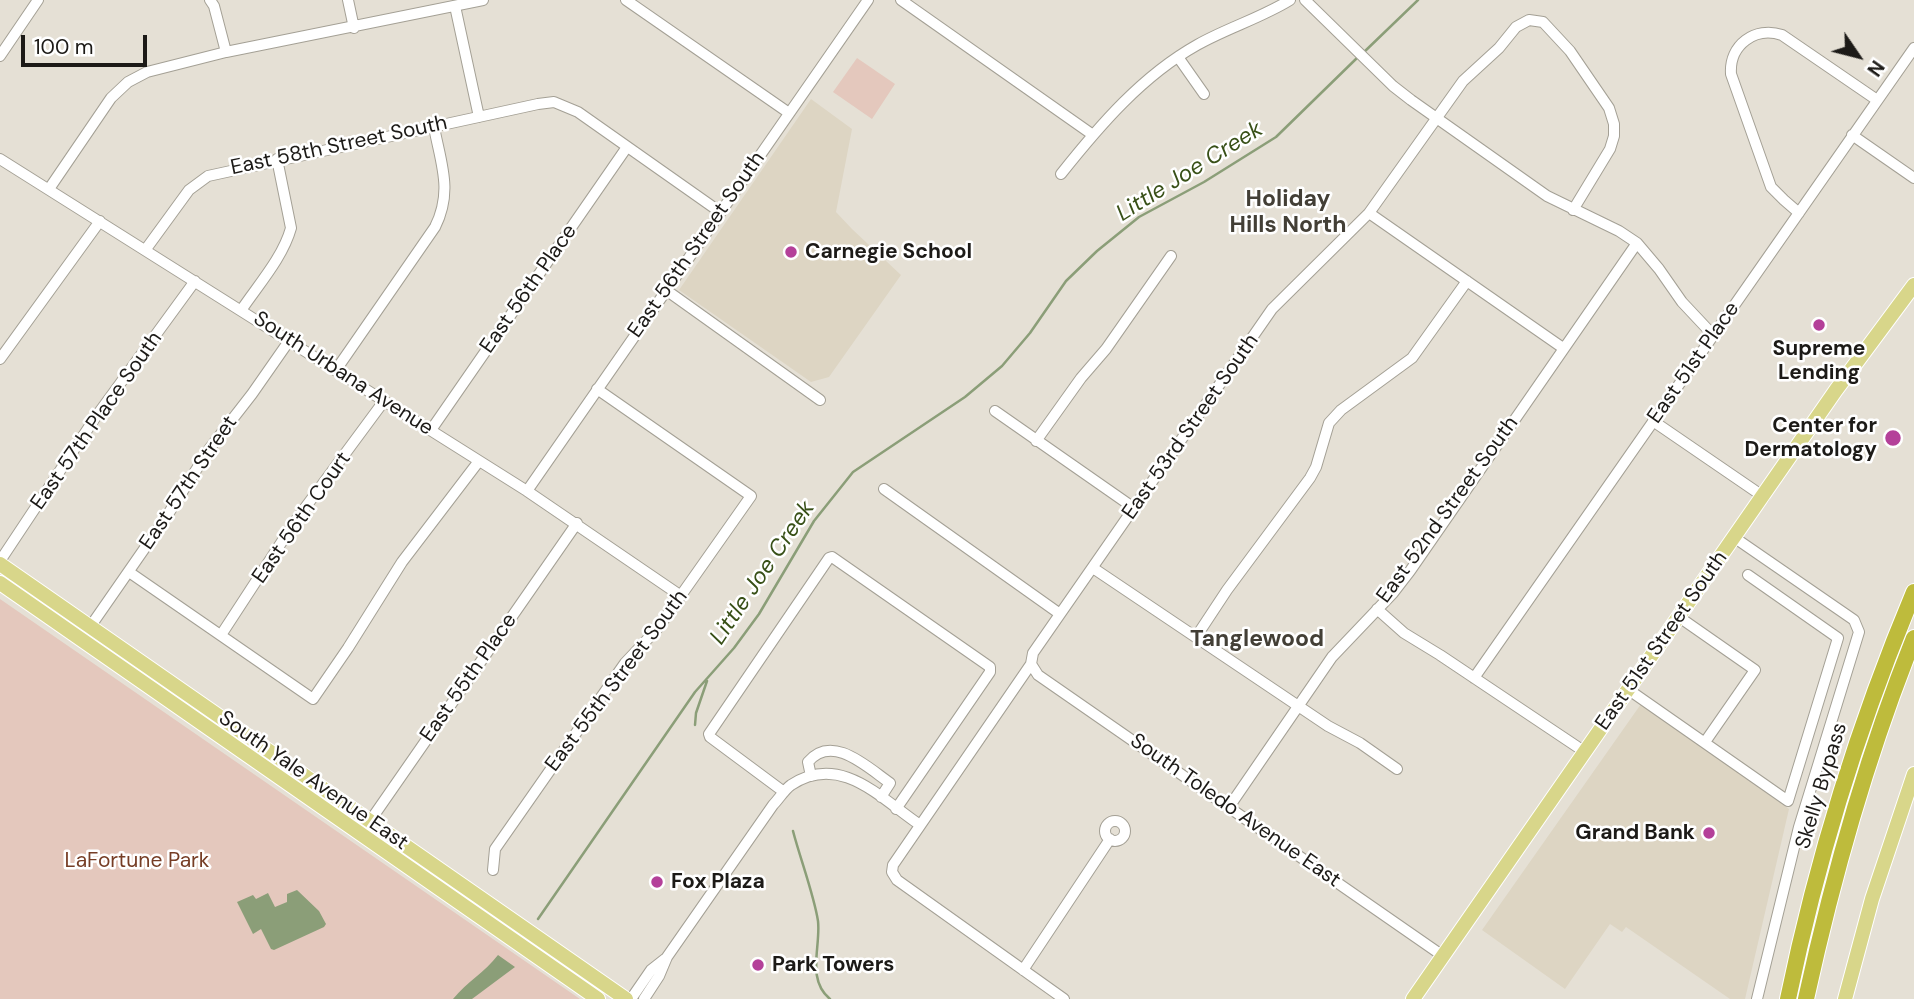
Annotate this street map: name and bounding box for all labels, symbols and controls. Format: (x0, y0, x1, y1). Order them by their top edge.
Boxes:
scale bar (24, 21, 150, 65)
north arrow (1823, 21, 1893, 91)
text: 100 m (34, 33, 94, 61)
text: N (1861, 55, 1890, 81)
street label: East 58th Street South (228, 111, 450, 181)
water label: Little Joe Creek (1112, 116, 1268, 228)
street label: East 56th Street South (623, 147, 771, 343)
district label: Holiday Hills North (1229, 186, 1347, 240)
street label: East 56th Place (475, 220, 583, 358)
place label: Carnegie School (805, 239, 972, 265)
marker: Carnegie School (783, 244, 799, 260)
street label: East 51st Place (1643, 297, 1745, 429)
street label: South Urbana Avenue (248, 306, 438, 442)
marker: Supreme Lending (1811, 317, 1827, 333)
street label: East 57th Place South (26, 327, 168, 515)
street label: East 53rd Street South (1117, 329, 1265, 525)
place label: Supreme Lending (1773, 336, 1865, 386)
street label: East 57th Street (135, 411, 243, 555)
street label: East 52nd Street South (1372, 412, 1524, 608)
place label: Center for Dermatology (1744, 413, 1877, 463)
marker: Center for Dermatology (1883, 428, 1903, 448)
street label: East 56th Court (247, 447, 357, 589)
water label: Little Joe Creek (705, 496, 821, 650)
street label: East 51st Street South (1591, 547, 1733, 735)
street label: East 55th Street South (541, 585, 693, 777)
street label: East 55th Place (415, 609, 523, 747)
district label: Tanglewood (1190, 626, 1324, 654)
street label: South Yale Avenue East (213, 706, 413, 856)
street label: Skelly Bypass (1791, 720, 1853, 852)
street label: South Toledo Avenue East (1125, 729, 1345, 893)
place label: Grand Bank (1575, 820, 1695, 846)
marker: Grand Bank (1701, 825, 1717, 841)
park label: LaFortune Park (65, 848, 209, 874)
place label: Fox Plaza (671, 869, 765, 895)
marker: Fox Plaza (649, 874, 665, 890)
place label: Park Towers (772, 952, 895, 978)
marker: Park Towers (750, 957, 766, 973)

